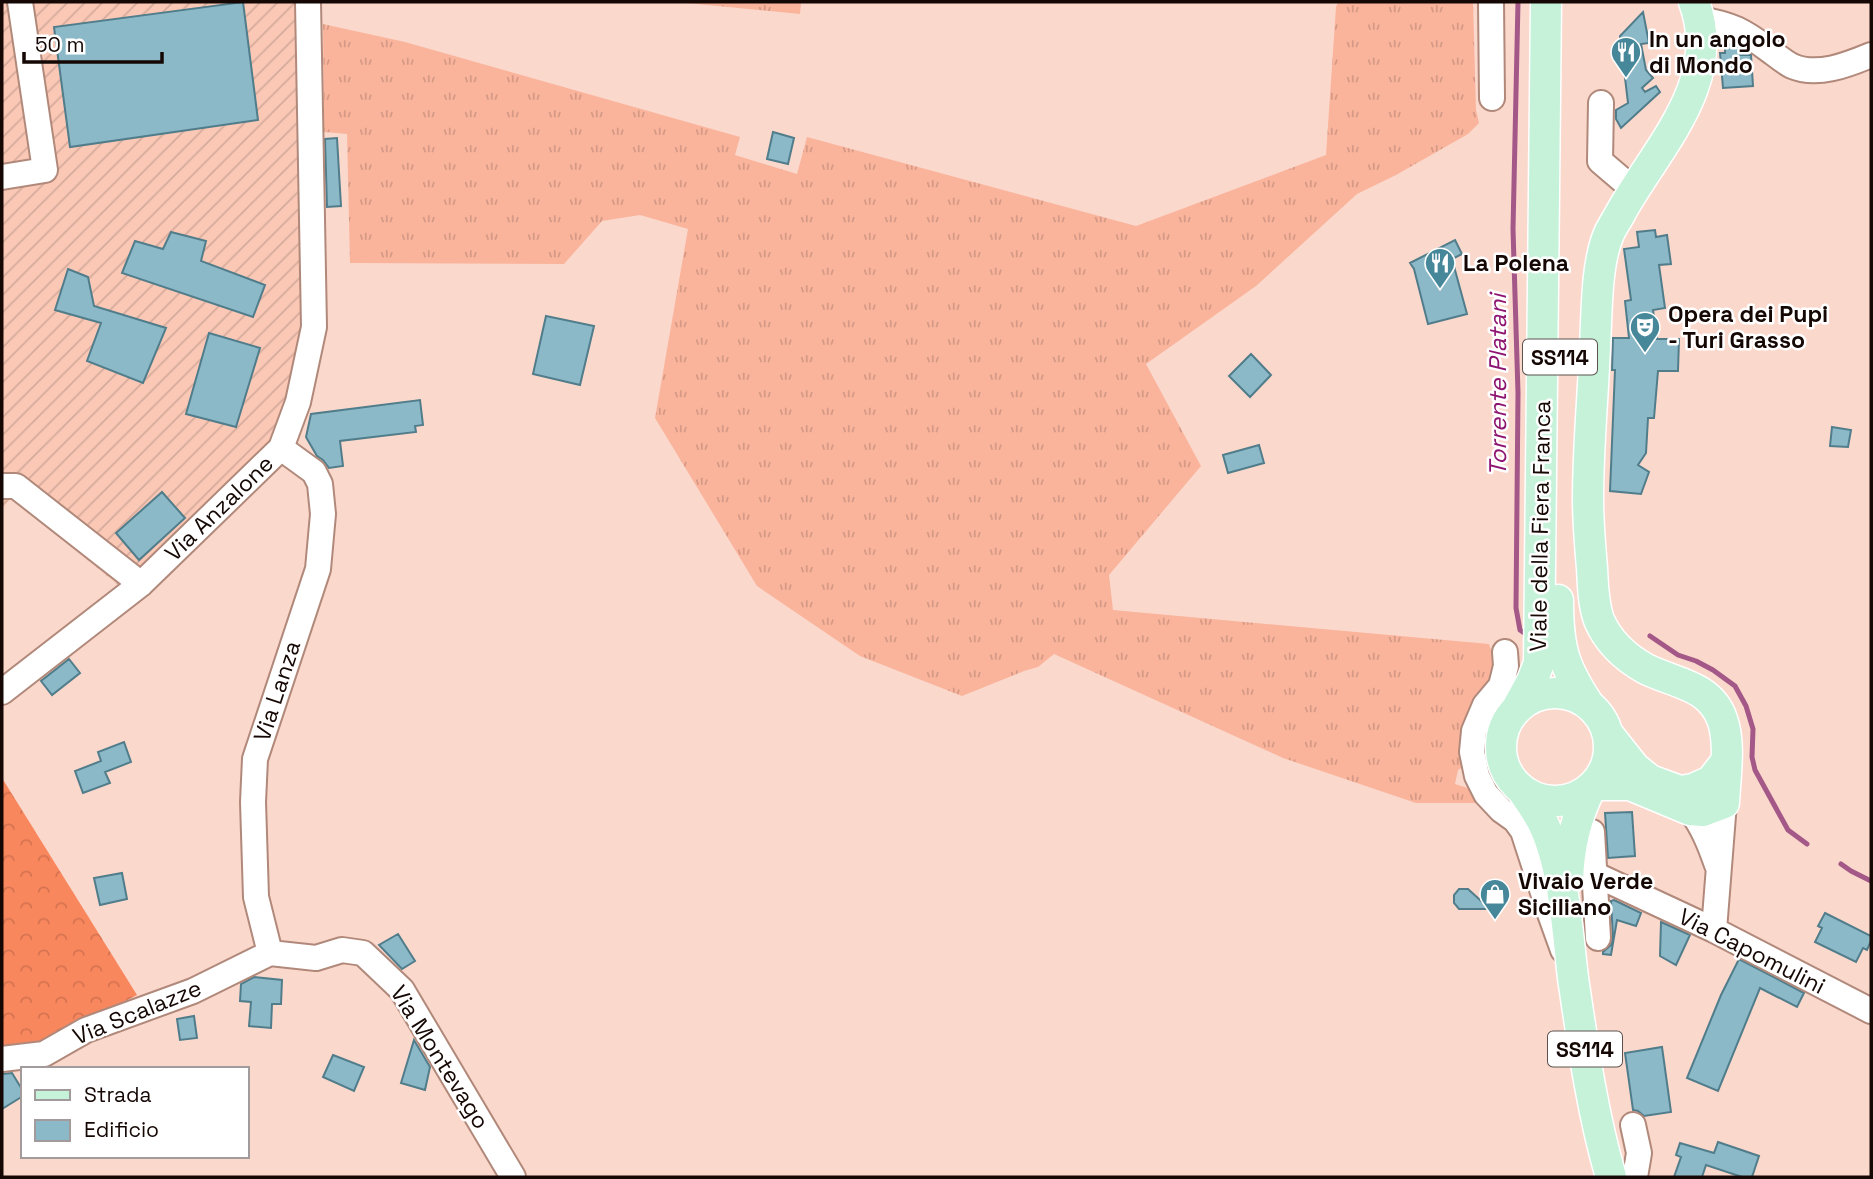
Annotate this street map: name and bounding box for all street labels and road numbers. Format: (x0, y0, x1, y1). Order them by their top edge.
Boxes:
road number: SS114 (1523, 340, 1597, 374)
street label: Viale della Fiera Franca (1523, 400, 1557, 652)
street label: Via Anzalone (158, 449, 280, 567)
street label: Via Lanza (247, 637, 307, 745)
street label: Via Capomulini (1674, 901, 1830, 1001)
street label: Via Scalazze (68, 973, 206, 1051)
street label: Via Montevago (384, 979, 496, 1135)
road number: SS114 (1548, 1032, 1622, 1066)

